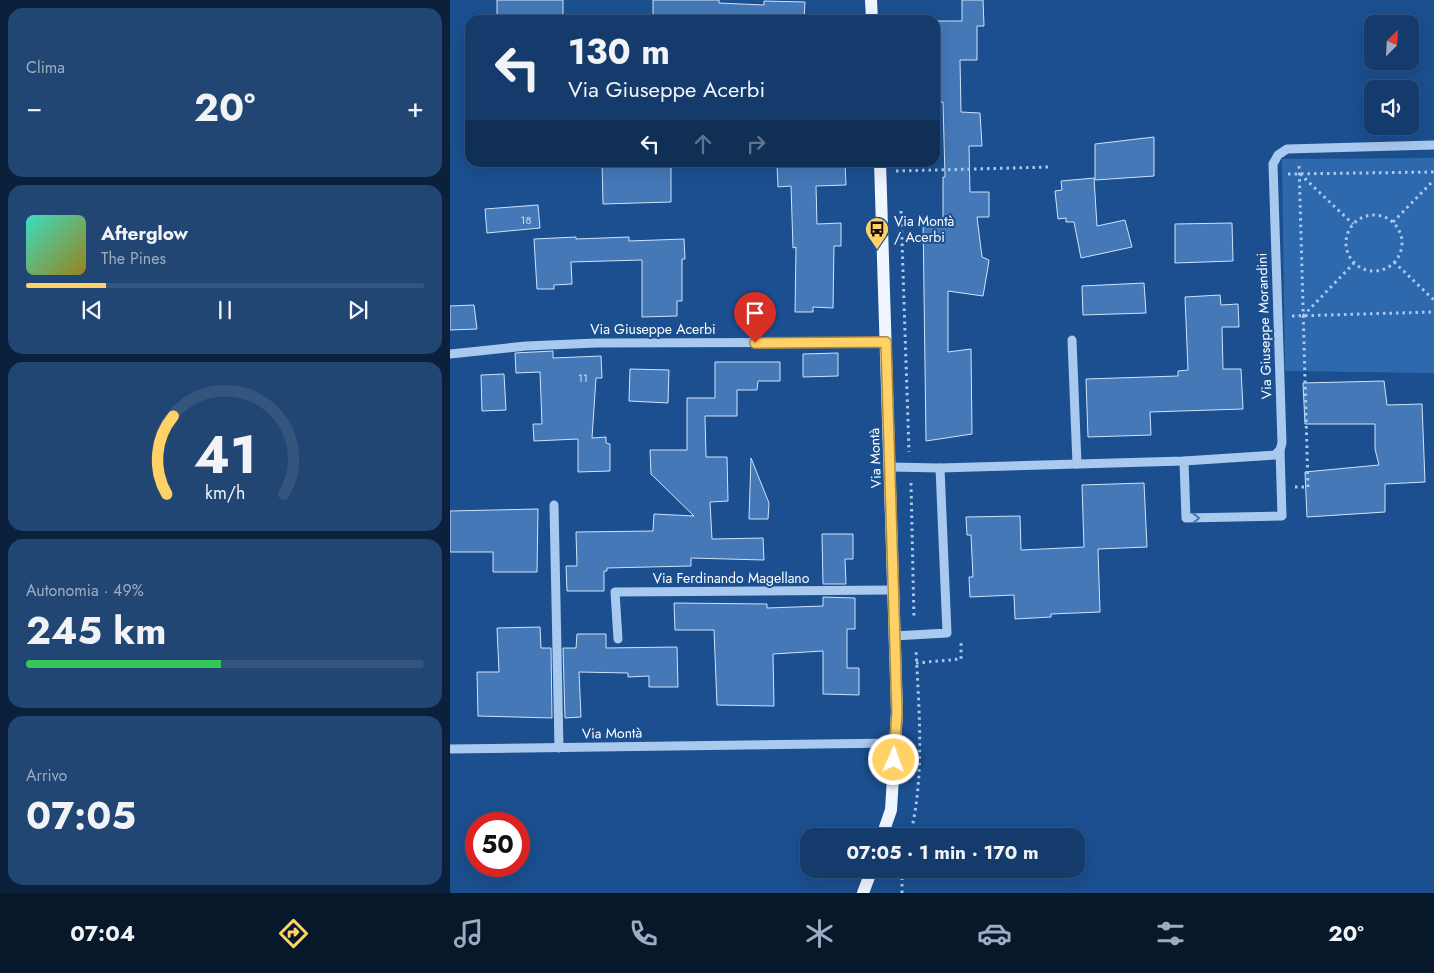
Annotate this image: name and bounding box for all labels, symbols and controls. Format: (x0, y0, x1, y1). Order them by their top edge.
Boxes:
north arrow (1364, 15, 1419, 70)
map controls (1364, 15, 1419, 135)
text: 130 m (568, 27, 670, 77)
icon: left (485, 35, 550, 100)
text: Clima (26, 56, 65, 79)
text: Via Giuseppe Acerbi (568, 73, 765, 105)
text: 20° (194, 80, 255, 135)
button: sound (1364, 80, 1419, 135)
text: − (26, 87, 43, 128)
text: + (407, 87, 424, 128)
icon: left (636, 130, 664, 158)
icon: ahead (689, 130, 717, 158)
icon: right (742, 130, 770, 158)
place label: Via Montà / Acerbi (894, 211, 954, 247)
house number: 18 (521, 212, 531, 228)
bus stop icon: Via Montà / Acerbi (864, 216, 890, 250)
text: Afterglow (101, 220, 188, 247)
text: The Pines (101, 247, 166, 270)
street label: Via Giuseppe Morandini (1251, 253, 1277, 399)
pin (734, 292, 776, 343)
icon: previous (78, 296, 106, 324)
icon: pause (211, 296, 239, 324)
icon: next (344, 296, 372, 324)
icon: arrive (741, 299, 769, 327)
street label: Via Giuseppe Acerbi (590, 319, 716, 339)
house number: 11 (578, 370, 588, 386)
text: 41 (194, 417, 256, 493)
street label: Via Montà (864, 428, 886, 488)
text: km/h (205, 480, 245, 506)
one-way arrow (1192, 512, 1200, 523)
street label: Via Ferdinando Magellano (653, 568, 810, 588)
text: Autonomia · 49% (26, 579, 144, 602)
text: 245 km (26, 603, 166, 658)
street label: Via Montà (582, 722, 642, 744)
position arrow (867, 733, 919, 785)
text: Arrivo (26, 764, 67, 787)
text: 07:05 (26, 788, 136, 843)
speed limit sign: 50 (465, 812, 530, 877)
text: 07:05 · 1 min · 170 m (846, 839, 1039, 866)
icon: directions (276, 916, 311, 951)
icon: music (451, 916, 486, 951)
icon: phone (626, 916, 661, 951)
icon: climate (802, 916, 837, 951)
icon: car (977, 916, 1012, 951)
icon: filters (1153, 916, 1188, 951)
text: 07:04 (70, 917, 135, 949)
text: 20° (1328, 917, 1364, 949)

